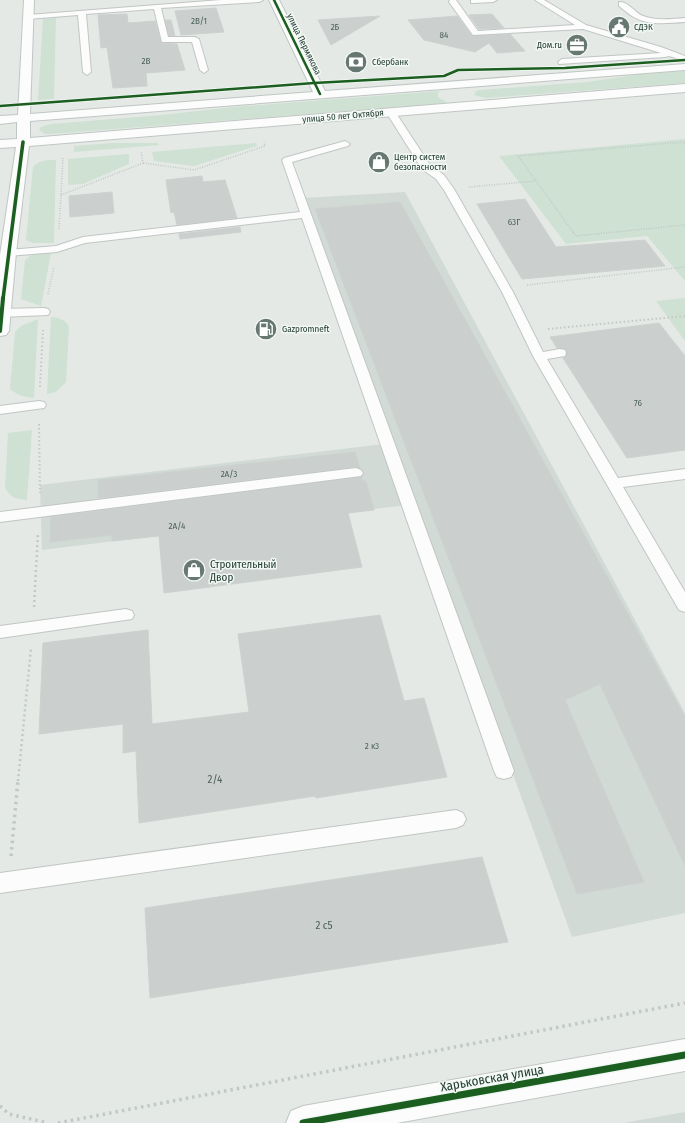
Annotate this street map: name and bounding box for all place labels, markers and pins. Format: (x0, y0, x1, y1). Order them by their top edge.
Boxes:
public building icon: СДЭК (606, 14, 632, 40)
place label: СДЭК (634, 22, 653, 32)
office icon: Дом.ru (564, 32, 590, 58)
place label: Дом.ru (536, 40, 562, 50)
bank icon: Сбербанк (343, 49, 369, 75)
place label: Сбербанк (372, 57, 409, 67)
shop icon: Центр систем безопасности (366, 149, 392, 175)
place label: Центр систем безопасности (394, 152, 447, 172)
fuel station icon: Gazpromneft (253, 316, 279, 342)
place label: Gazpromneft (282, 324, 329, 334)
shop icon: Строительный Двор (181, 557, 207, 583)
place label: Строительный Двор (209, 558, 276, 584)

